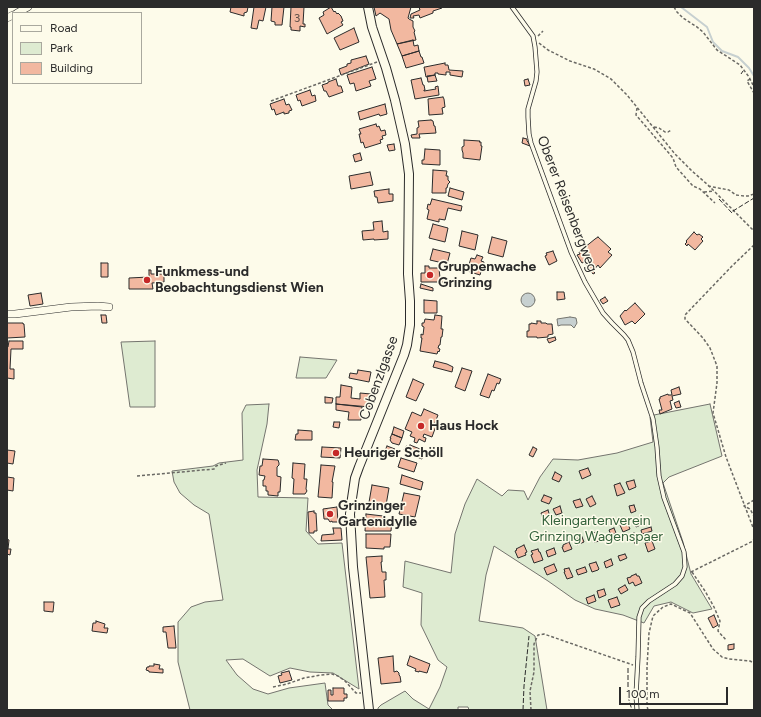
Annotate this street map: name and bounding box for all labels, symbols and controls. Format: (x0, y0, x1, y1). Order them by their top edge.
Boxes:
house number: 3 (294, 11, 300, 25)
legend (12, 12, 142, 84)
text: Road (50, 21, 78, 35)
text: Park (50, 41, 73, 55)
text: Building (50, 61, 93, 75)
street label: Oberer Reisenbergweg (533, 134, 601, 274)
place label: Gruppenwache Grinzing (438, 259, 536, 292)
place label: Funkmess-und Beobachtungsdienst Wien (155, 264, 324, 296)
marker: Gruppenwache Grinzing (425, 270, 435, 280)
marker: Funkmess-und Beobachtungsdienst Wien (142, 275, 152, 285)
street label: Cobenzlgasse (356, 334, 402, 422)
place label: Haus Hock (429, 418, 499, 434)
marker: Haus Hock (416, 421, 426, 431)
place label: Heuriger Schöll (344, 445, 443, 461)
marker: Heuriger Schöll (331, 448, 341, 458)
place label: Grinzinger Gartenidylle (338, 498, 417, 530)
marker: Grinzinger Gartenidylle (325, 509, 335, 519)
park label: Kleingartenverein Grinzing Wagenspaer (529, 513, 663, 546)
scale bar (621, 679, 730, 705)
text: 100 m (626, 687, 660, 701)

